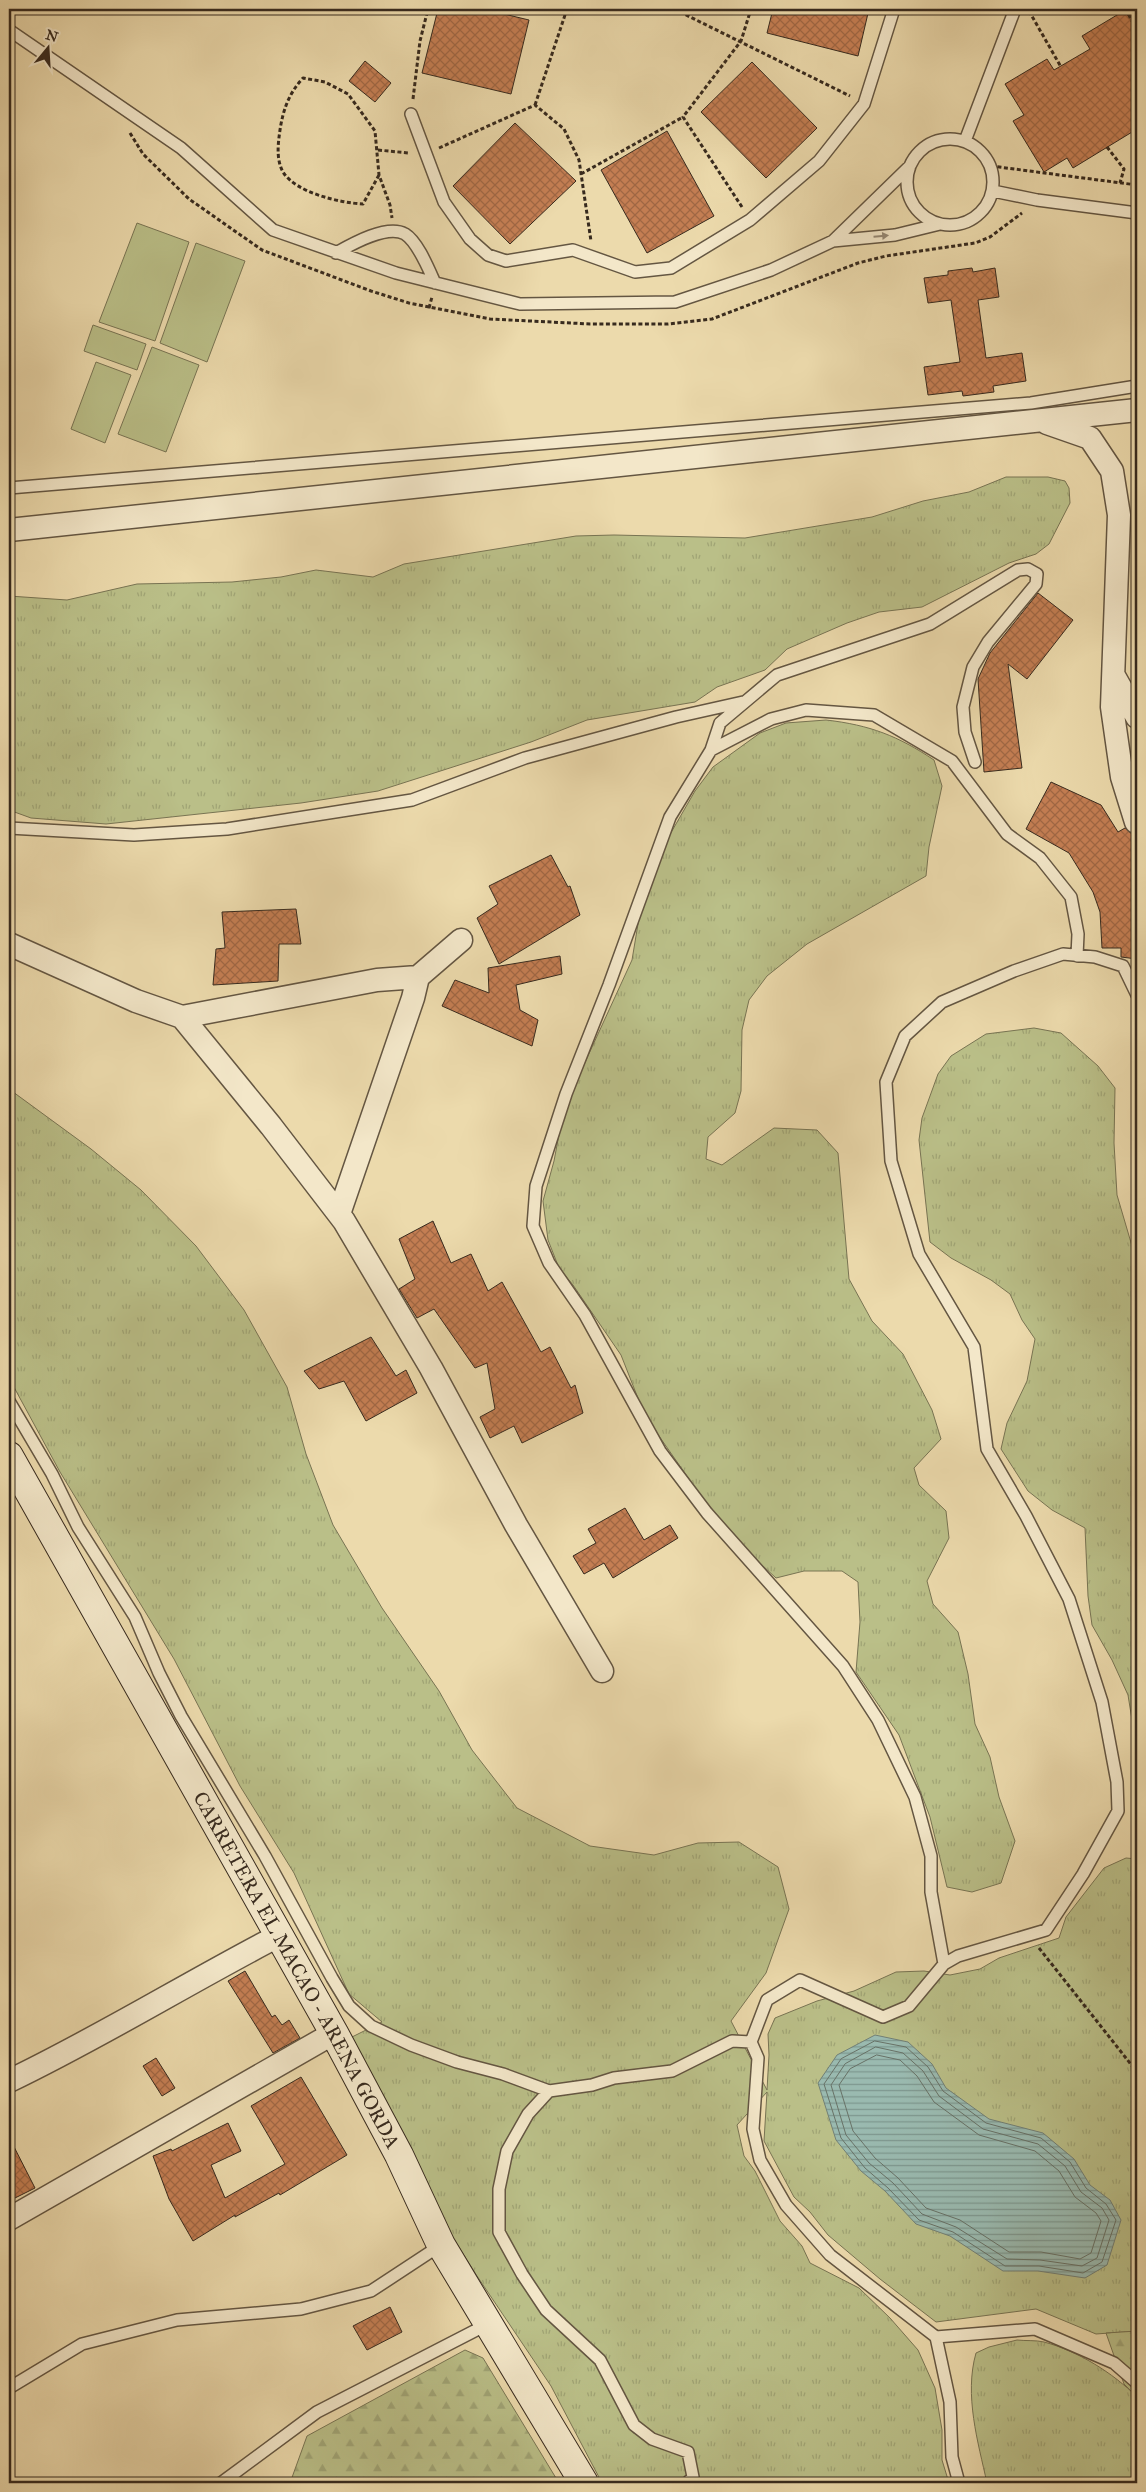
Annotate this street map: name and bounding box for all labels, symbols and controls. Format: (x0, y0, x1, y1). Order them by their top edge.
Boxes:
north arrow (22, 22, 72, 72)
text: N (44, 26, 60, 46)
one-way arrow (874, 232, 890, 240)
street label: CARRETERA EL MACAO - ARENA GORDA (188, 1787, 405, 2153)

